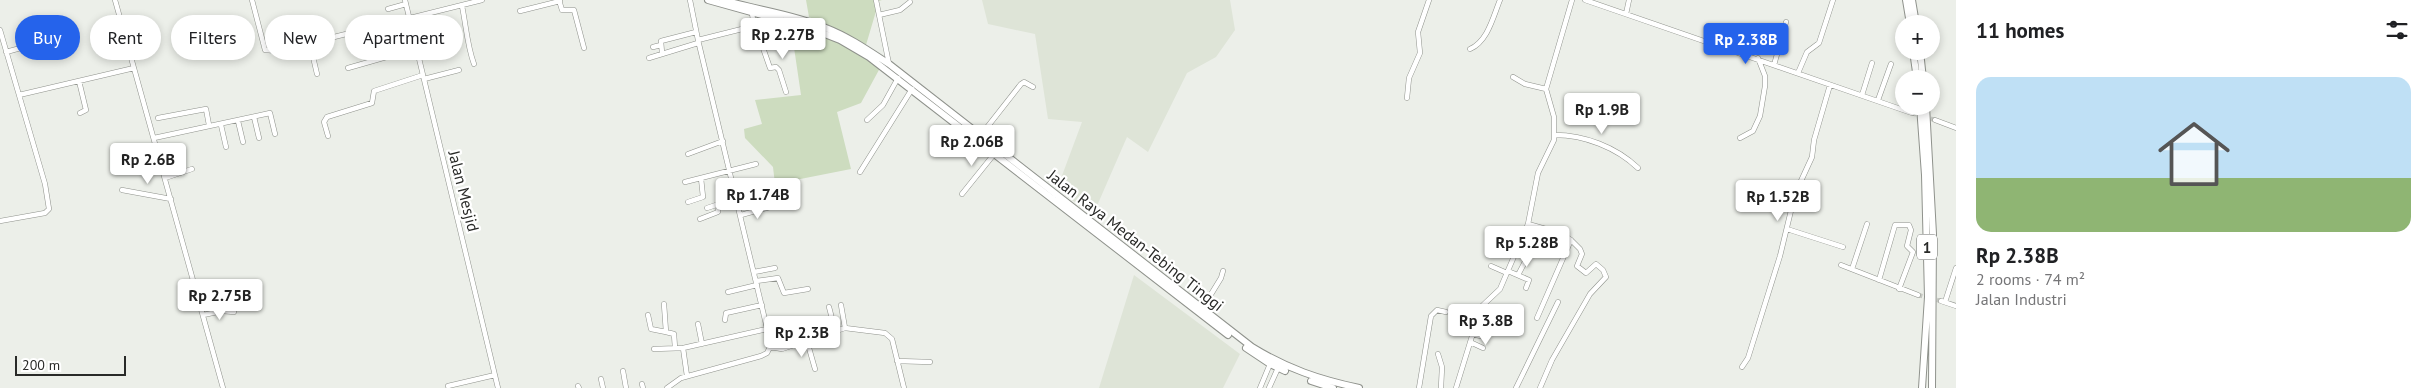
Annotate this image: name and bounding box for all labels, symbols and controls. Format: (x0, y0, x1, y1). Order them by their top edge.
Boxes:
chip: Buy (15, 15, 80, 60)
chip: Rent (90, 15, 161, 60)
chip: Filters (171, 15, 255, 60)
chip: New (265, 15, 335, 60)
chip: Apartment (345, 15, 463, 60)
map controls (1895, 15, 1940, 115)
button: + (1895, 15, 1940, 60)
icon: filters (2383, 16, 2411, 44)
text: 11 homes (1976, 17, 2064, 44)
pin: Rp 2.27B (731, 18, 835, 60)
pin: Rp 2.38B (1694, 22, 1798, 65)
text: Rp 2.27B (752, 24, 814, 44)
text: Rp 2.38B (1715, 29, 1777, 49)
button: − (1895, 70, 1940, 115)
pin: Rp 1.9B (1556, 92, 1648, 135)
text: Rp 1.9B (1575, 99, 1629, 119)
icon: home (2149, 109, 2239, 199)
pin: Rp 2.06B (920, 124, 1024, 167)
text: Rp 2.06B (941, 131, 1003, 151)
pin: Rp 2.6B (102, 142, 194, 185)
street label: Jalan Mesjid (444, 147, 484, 234)
text: Rp 2.6B (121, 149, 175, 169)
street label: Jalan Raya Medan-Tebing Tinggi (1043, 164, 1228, 315)
pin: Rp 1.74B (706, 178, 810, 220)
pin: Rp 1.52B (1726, 180, 1830, 222)
text: Rp 1.74B (727, 184, 789, 204)
text: Rp 1.52B (1747, 186, 1809, 206)
pin: Rp 5.28B (1475, 226, 1579, 268)
text: Rp 5.28B (1496, 232, 1558, 252)
road number: 1 (1917, 234, 1937, 260)
text: Rp 2.38B (1976, 242, 2059, 269)
text: 2 rooms · 74 m² (1976, 269, 2085, 289)
pin: Rp 2.75B (168, 278, 272, 321)
text: Rp 2.75B (189, 285, 251, 305)
text: Jalan Industri (1976, 289, 2067, 309)
pin: Rp 3.8B (1440, 304, 1532, 346)
text: Rp 3.8B (1459, 310, 1513, 330)
pin: Rp 2.3B (756, 316, 848, 358)
text: Rp 2.3B (775, 322, 829, 342)
scale bar (15, 353, 126, 376)
text: 200 m (22, 356, 60, 374)

